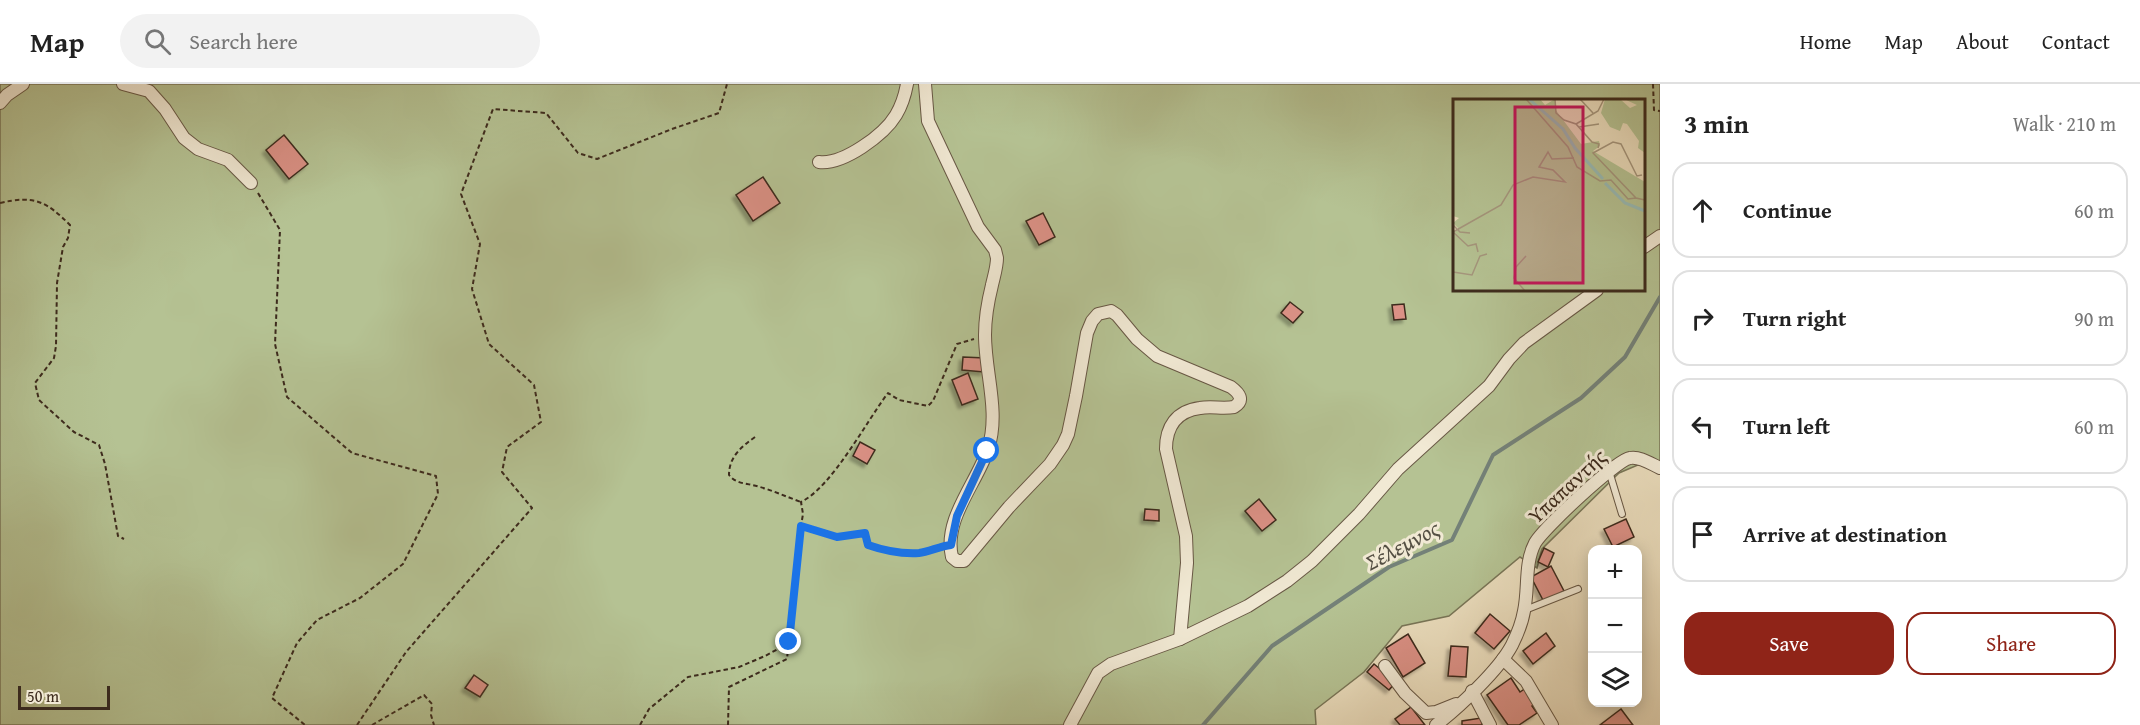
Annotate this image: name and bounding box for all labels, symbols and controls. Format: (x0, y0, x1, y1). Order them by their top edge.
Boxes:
search box (120, 14, 540, 68)
text: Map (30, 21, 84, 62)
icon: search (141, 25, 174, 58)
text: Search here (189, 25, 298, 57)
text: Home (1800, 26, 1851, 57)
text: Map (1884, 26, 1923, 57)
text: About (1956, 26, 2009, 57)
text: Contact (2042, 26, 2110, 57)
inset map (1453, 99, 1645, 291)
text: 3 min (1684, 104, 1749, 143)
text: Walk · 210 m (2013, 109, 2116, 138)
icon: ahead (1686, 194, 1719, 227)
text: Continue (1743, 194, 1832, 226)
text: 60 m (2074, 196, 2114, 225)
icon: right (1686, 302, 1719, 335)
text: Turn right (1743, 302, 1846, 334)
text: 90 m (2074, 304, 2114, 333)
icon: left (1686, 410, 1719, 443)
text: Turn left (1743, 410, 1830, 442)
text: 60 m (2074, 412, 2114, 441)
route start (973, 437, 999, 463)
street label: Υπαπαντής (1520, 441, 1613, 531)
water label: Σέλεμνος (1359, 511, 1446, 578)
icon: arrive (1686, 518, 1719, 551)
text: Arrive at destination (1743, 518, 1947, 550)
map controls (1588, 545, 1642, 707)
button: + (1588, 545, 1642, 599)
button: − (1588, 599, 1642, 653)
button: Save (1684, 612, 1894, 675)
button: Share (1906, 612, 2116, 675)
route end (775, 628, 801, 654)
button: layers (1588, 653, 1642, 707)
scale bar (18, 683, 110, 710)
text: 50 m (27, 684, 59, 708)

